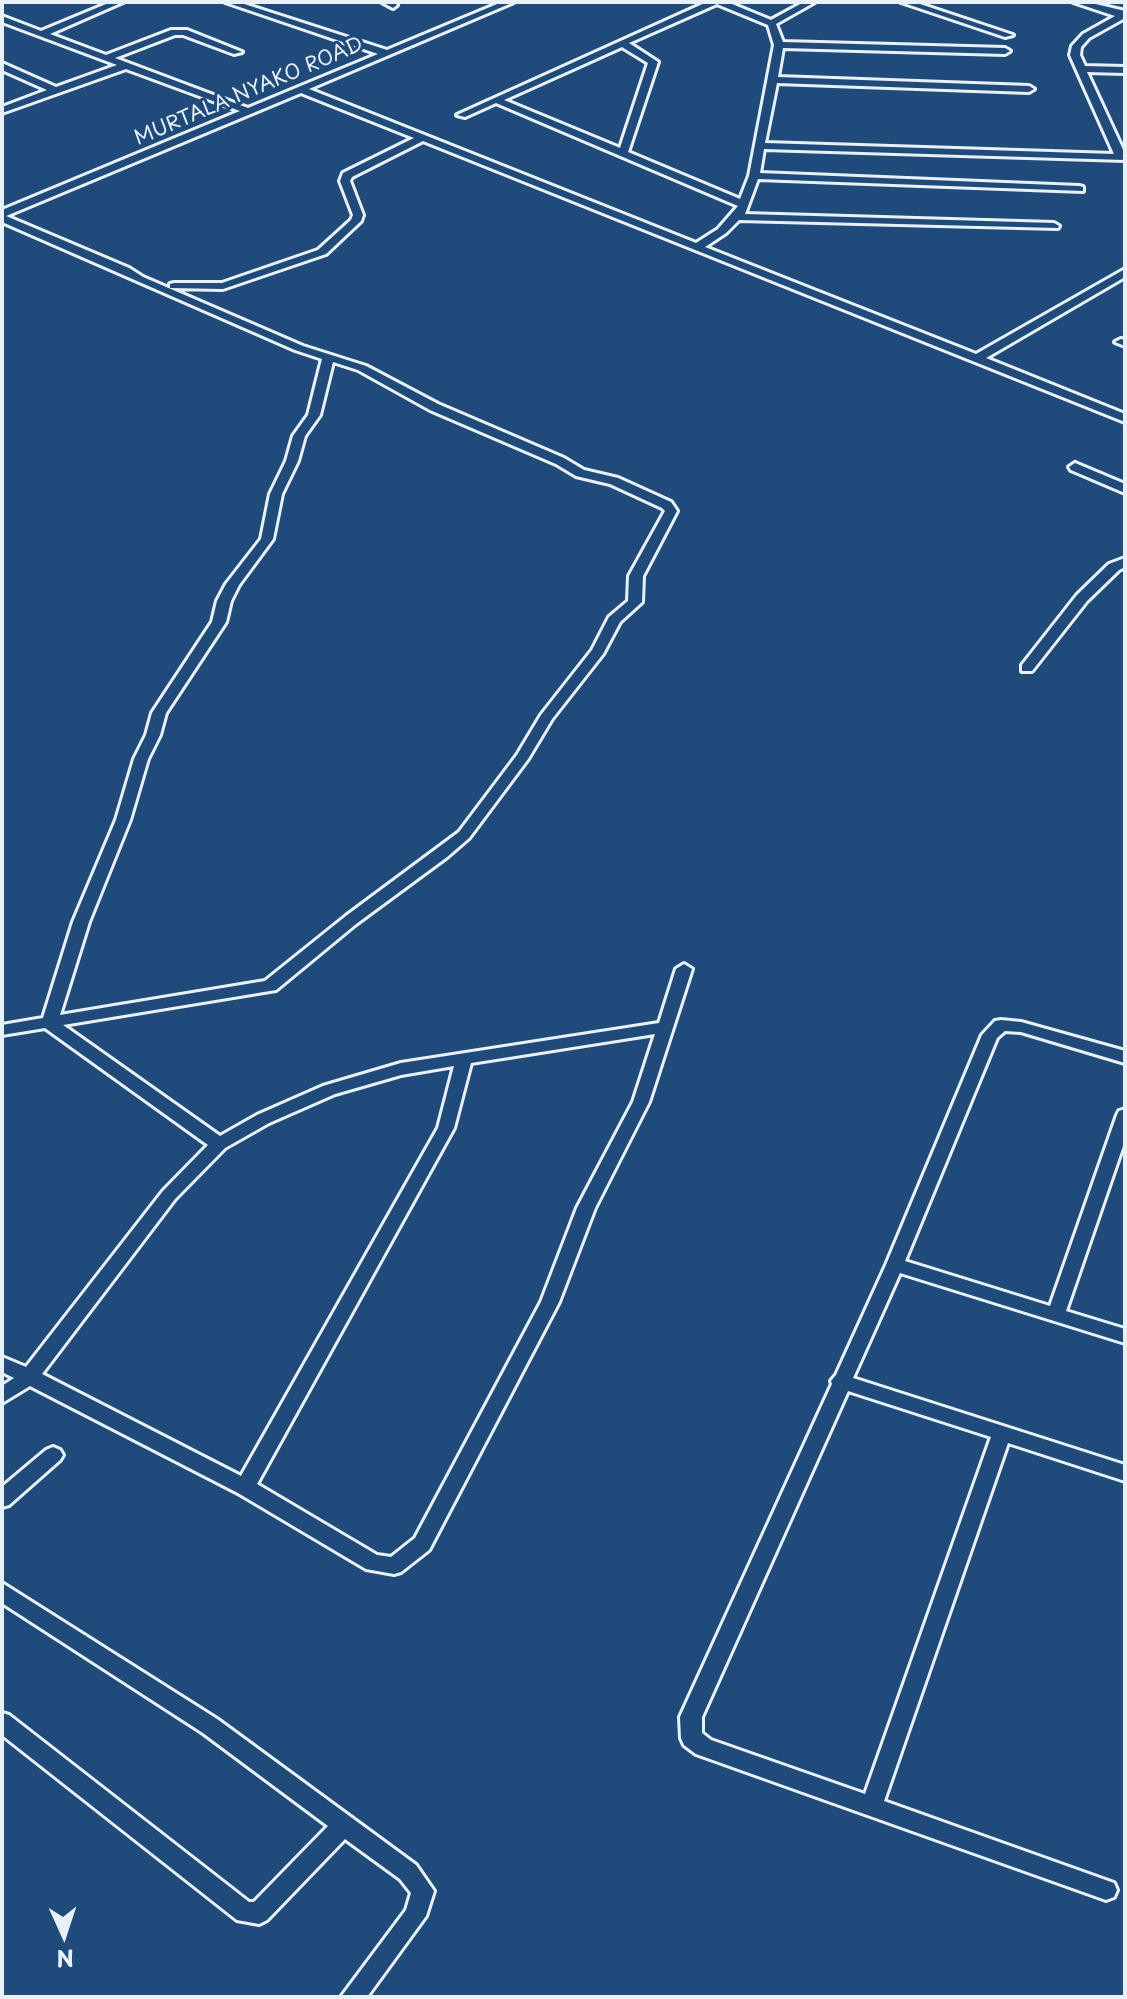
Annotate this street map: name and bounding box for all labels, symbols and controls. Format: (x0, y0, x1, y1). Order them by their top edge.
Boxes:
street label: MURTALA NYAKO ROAD (131, 33, 367, 151)
north arrow (24, 1895, 104, 1975)
text: N (56, 1943, 75, 1976)

